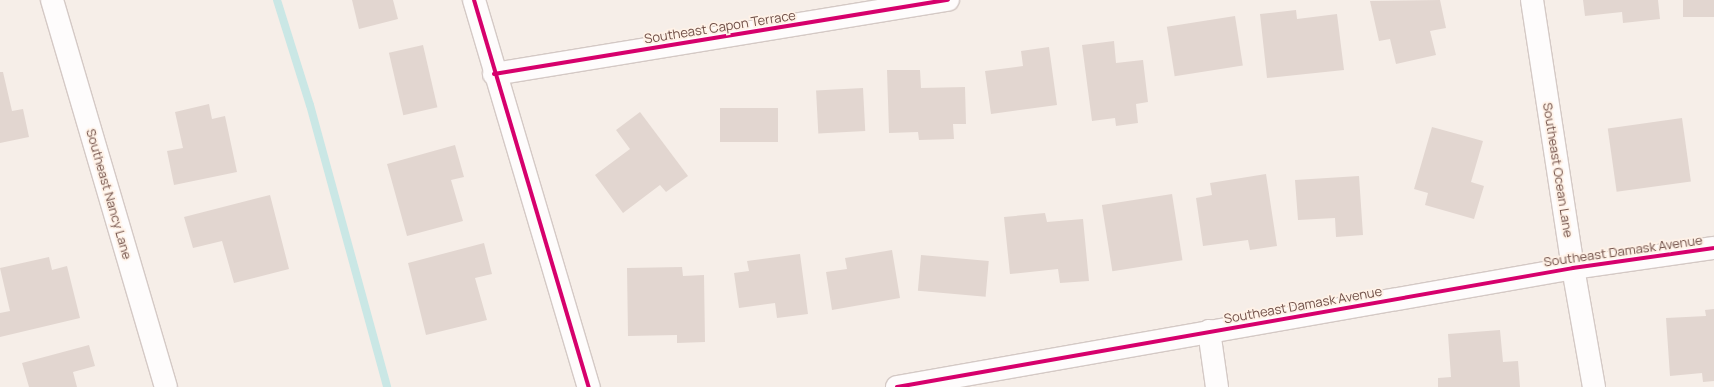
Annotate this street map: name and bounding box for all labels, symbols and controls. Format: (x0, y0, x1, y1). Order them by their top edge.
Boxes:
street label: Southeast Capon Terrace (643, 7, 797, 47)
street label: Southeast Ocean Lane (1540, 102, 1576, 238)
street label: Southeast Nancy Lane (83, 127, 135, 261)
street label: Southeast Damask Avenue (1543, 232, 1703, 270)
street label: Southeast Damask Avenue (1223, 283, 1383, 327)

